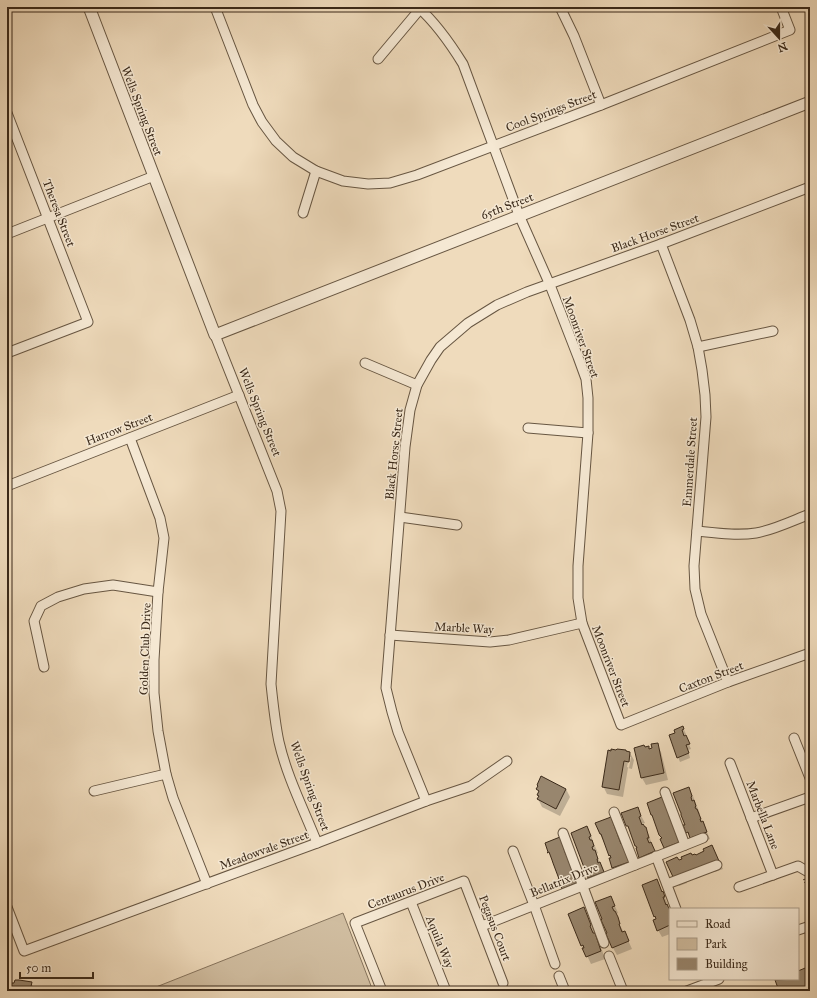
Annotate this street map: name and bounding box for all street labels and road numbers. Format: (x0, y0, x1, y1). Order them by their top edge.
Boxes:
street label: Wells Spring Street (118, 64, 166, 159)
street label: Cool Springs Street (504, 87, 599, 136)
street label: Theresa Street (40, 177, 79, 249)
street label: 65th Street (479, 189, 536, 222)
street label: Black Horse Street (609, 210, 701, 255)
street label: Moonriver Street (560, 294, 603, 381)
street label: Wells Spring Street (235, 366, 284, 459)
street label: Black Horse Street (382, 407, 406, 501)
street label: Harrow Street (83, 410, 155, 448)
street label: Emmerdale Street (680, 416, 700, 507)
street label: Golden Club Drive (136, 603, 154, 695)
street label: Marble Way (434, 619, 495, 637)
street label: Moonriver Street (589, 623, 633, 709)
street label: Caxton Street (677, 658, 746, 696)
street label: Wells Spring Street (286, 739, 333, 834)
street label: Marbella Lane (744, 779, 782, 851)
street label: Meadowvale Street (218, 827, 311, 873)
street label: Bellatrix Drive (528, 860, 600, 900)
street label: Centaurus Drive (366, 870, 446, 912)
street label: Pegasus Court (475, 893, 514, 964)
street label: Aquila Way (422, 913, 457, 971)

